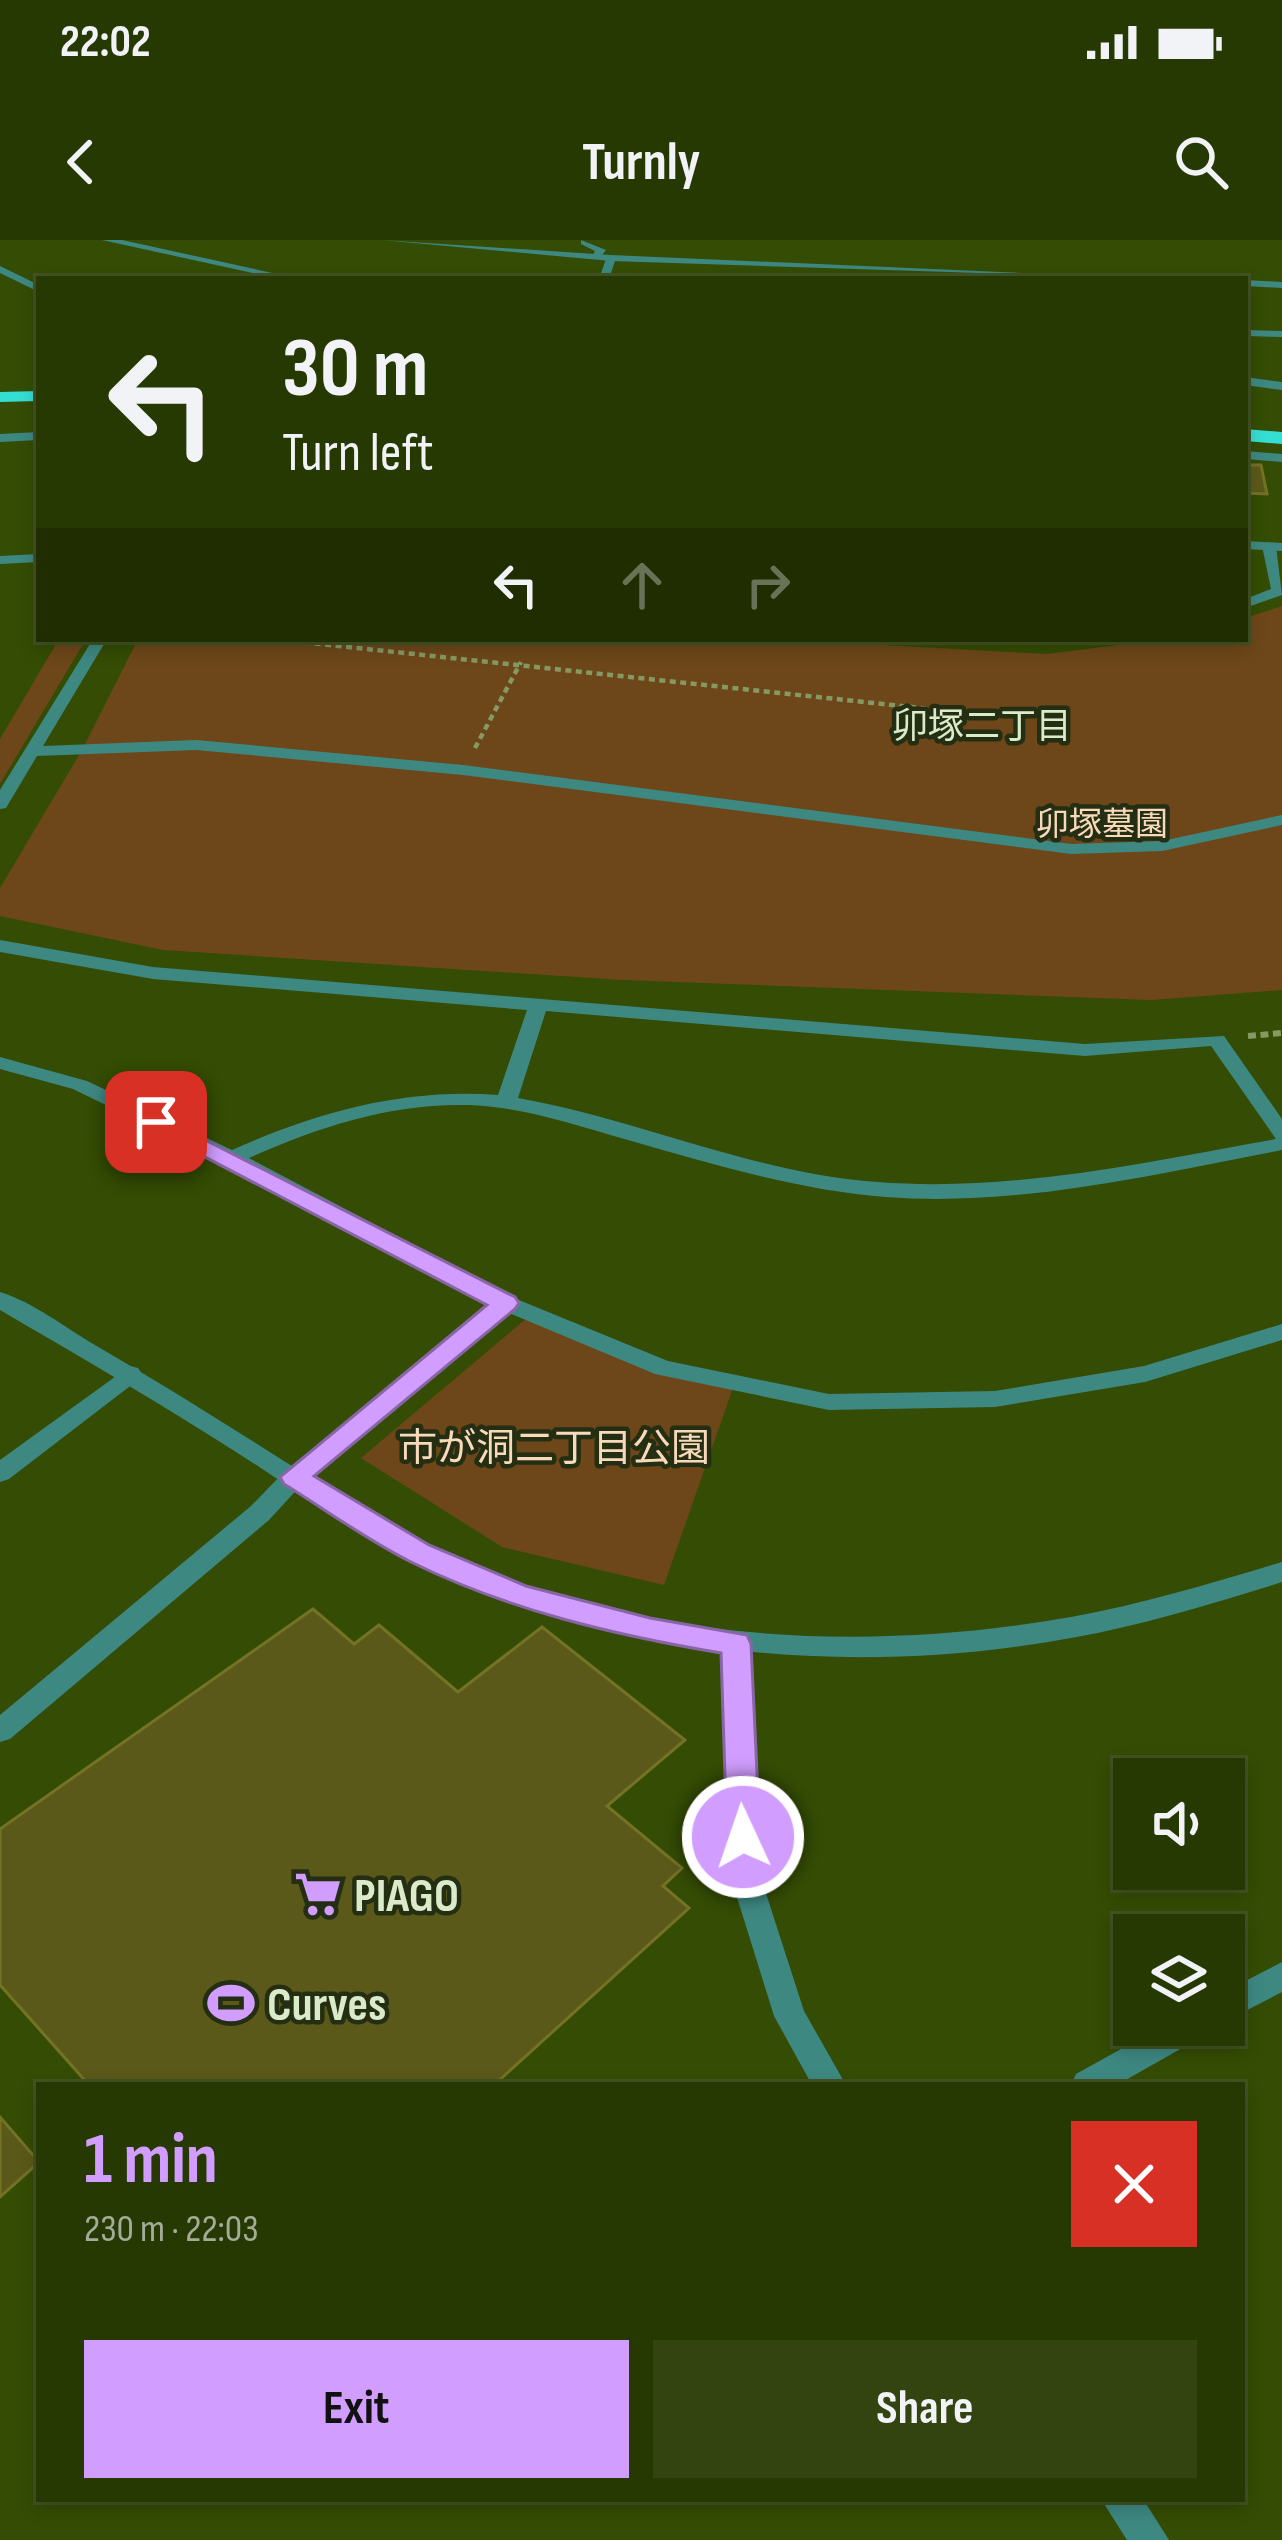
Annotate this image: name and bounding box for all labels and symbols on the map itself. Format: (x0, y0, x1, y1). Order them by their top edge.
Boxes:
district label: 卯塚二丁目 (892, 706, 1072, 749)
park label: 卯塚墓園 (1036, 805, 1168, 845)
pin (105, 1071, 207, 1173)
park label: 市が洞二丁目公園 (398, 1426, 710, 1473)
position arrow (680, 1774, 806, 1900)
place label: PIAGO (354, 1868, 459, 1925)
supermarket icon: PIAGO (293, 1869, 343, 1919)
place label: Curves (267, 1977, 386, 2034)
sports icon: Curves (206, 1978, 256, 2028)

